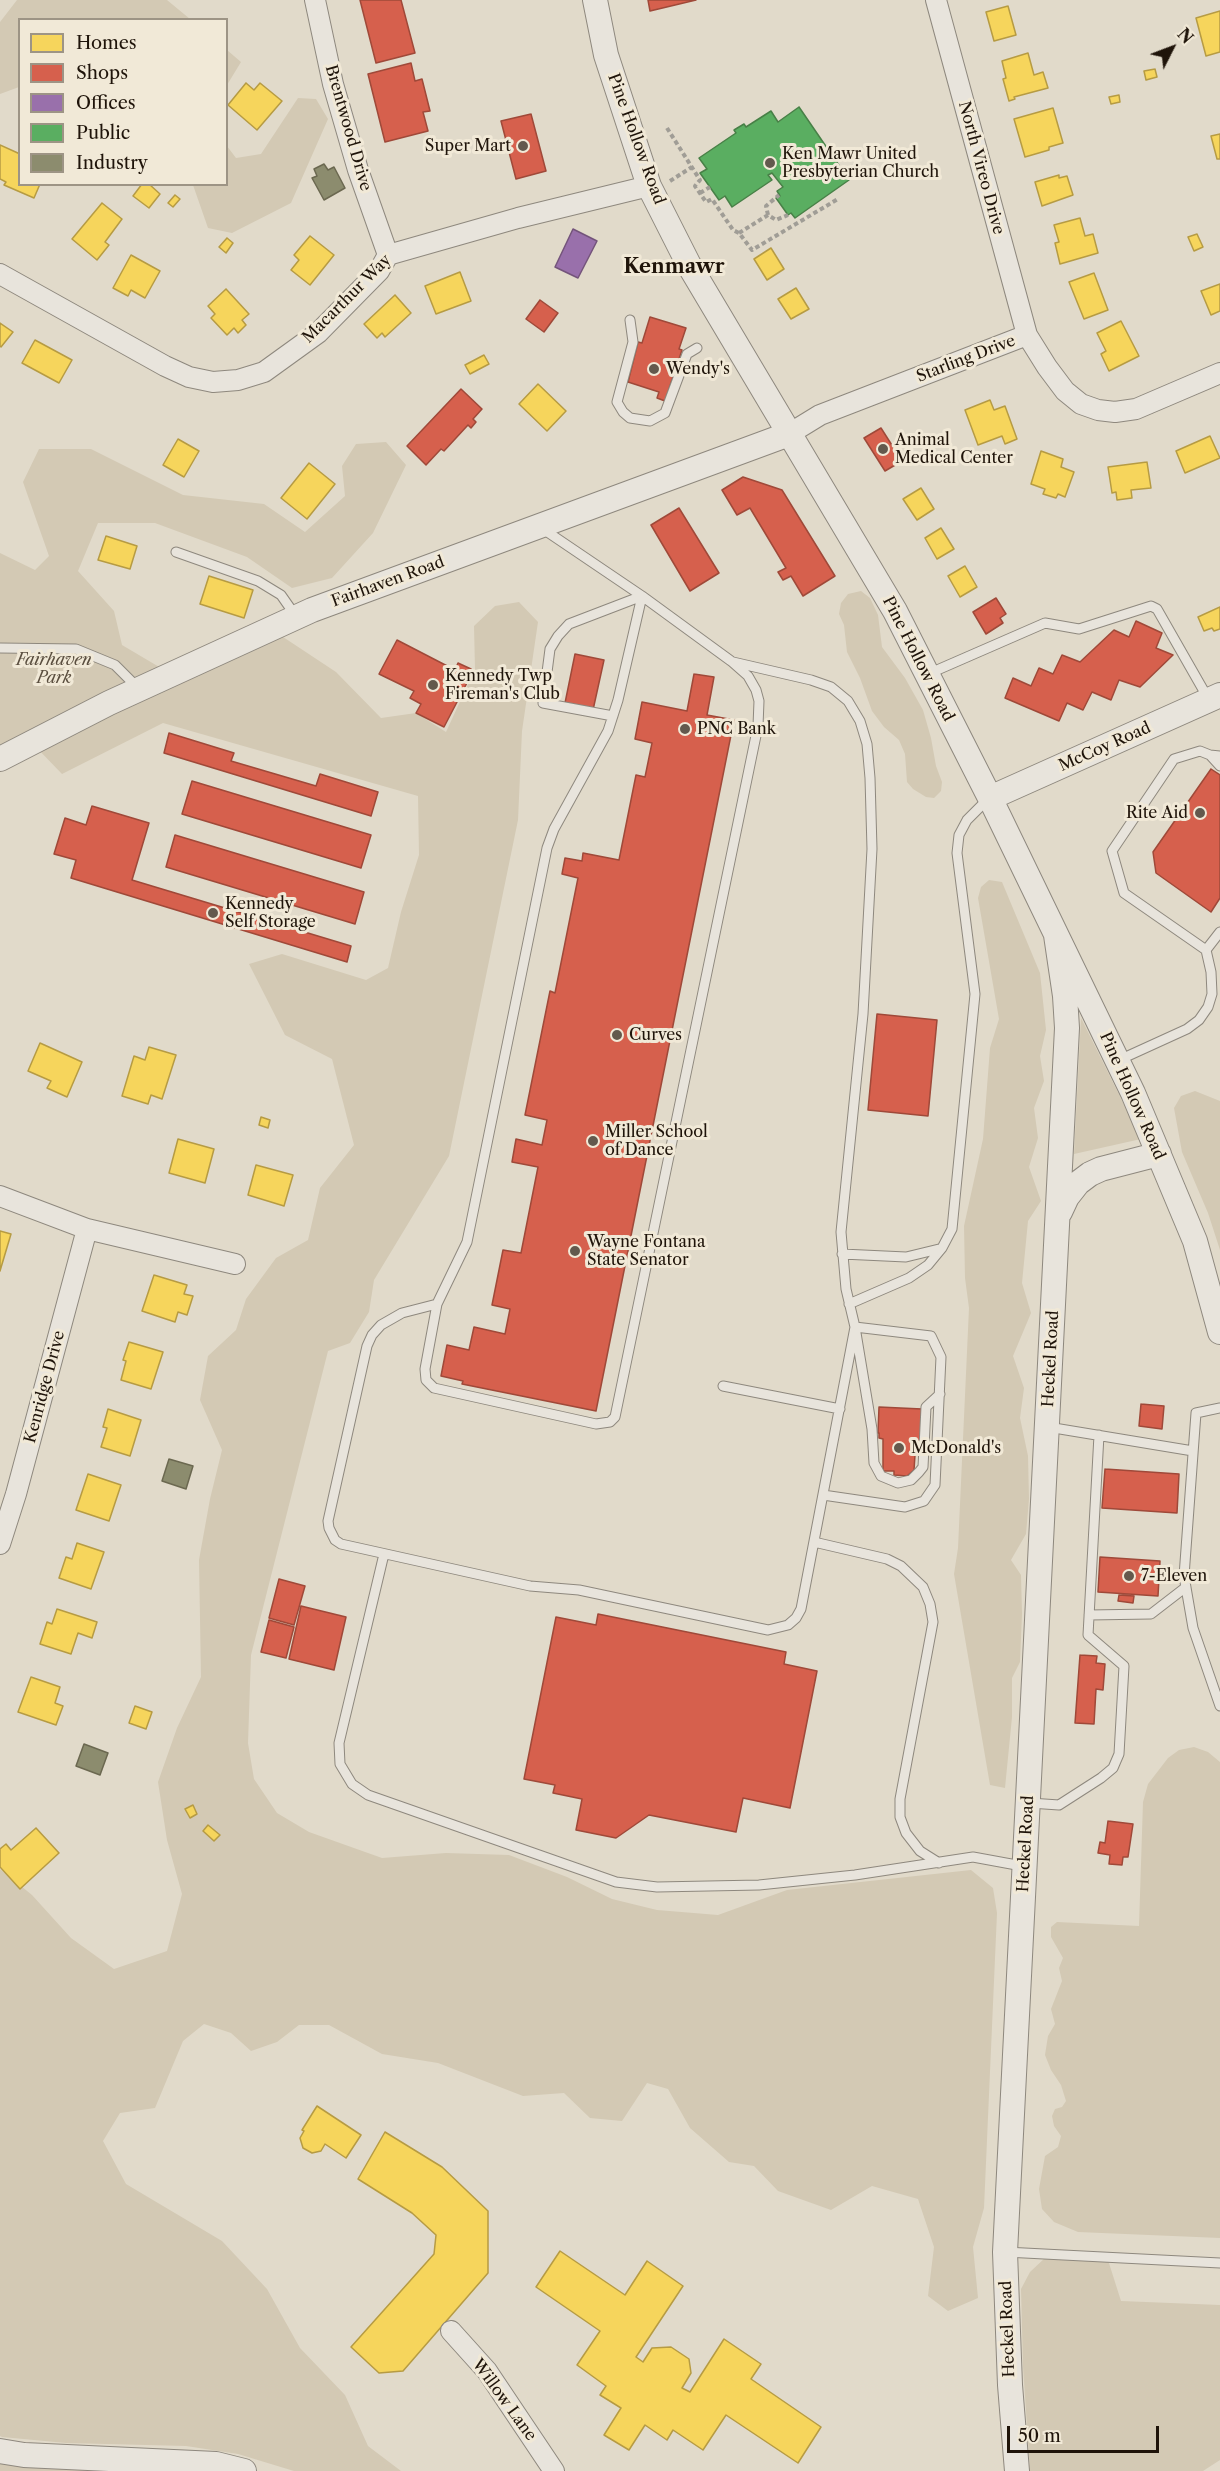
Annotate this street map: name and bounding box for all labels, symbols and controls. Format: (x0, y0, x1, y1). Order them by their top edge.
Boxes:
legend (18, 18, 228, 186)
north arrow (1142, 18, 1202, 78)
text: N (1173, 24, 1197, 48)
text: Homes (76, 32, 137, 54)
text: Shops (76, 62, 128, 84)
street label: Brentwood Drive (321, 63, 375, 193)
street label: Pine Hollow Road (603, 71, 669, 207)
text: Offices (76, 92, 136, 114)
street label: North Vireo Drive (954, 99, 1008, 237)
text: Public (76, 122, 130, 144)
place label: Super Mart (425, 136, 511, 156)
marker: Super Mart (516, 139, 530, 153)
place label: Ken Mawr United Presbyterian Church (782, 144, 939, 182)
text: Industry (76, 152, 148, 174)
marker: Ken Mawr United Presbyterian Church (763, 156, 777, 170)
street label: Macarthur Way (299, 251, 395, 347)
district label: Kenmawr (623, 255, 725, 279)
street label: Starling Drive (914, 331, 1018, 387)
place label: Wendy's (666, 359, 730, 379)
marker: Wendy's (647, 362, 661, 376)
place label: Animal Medical Center (895, 430, 1013, 468)
marker: Animal Medical Center (876, 442, 890, 456)
street label: Fairhaven Road (329, 553, 447, 611)
street label: Pine Hollow Road (878, 593, 958, 725)
park label: Fairhaven Park (16, 650, 92, 688)
place label: Kennedy Twp Fireman's Club (445, 666, 560, 704)
marker: Kennedy Twp Fireman's Club (426, 678, 440, 692)
street label: McCoy Road (1056, 718, 1154, 776)
place label: PNC Bank (697, 719, 776, 739)
marker: PNC Bank (678, 722, 692, 736)
place label: Rite Aid (1126, 803, 1188, 823)
marker: Rite Aid (1193, 806, 1207, 820)
place label: Kennedy Self Storage (225, 894, 316, 932)
marker: Kennedy Self Storage (206, 906, 220, 920)
place label: Curves (629, 1025, 682, 1045)
marker: Curves (610, 1028, 624, 1042)
street label: Pine Hollow Road (1095, 1029, 1169, 1163)
place label: Miller School of Dance (605, 1122, 708, 1160)
marker: Miller School of Dance (586, 1134, 600, 1148)
place label: Wayne Fontana State Senator (587, 1232, 705, 1270)
marker: Wayne Fontana State Senator (568, 1244, 582, 1258)
street label: Heckel Road (1039, 1310, 1063, 1408)
street label: Kenridge Drive (21, 1329, 69, 1445)
place label: McDonald's (911, 1438, 1001, 1458)
marker: McDonald's (892, 1441, 906, 1455)
place label: 7-Eleven (1141, 1566, 1207, 1586)
marker: 7-Eleven (1122, 1569, 1136, 1583)
street label: Heckel Road (1014, 1795, 1038, 1893)
street label: Heckel Road (997, 2280, 1019, 2378)
street label: Willow Lane (468, 2355, 540, 2445)
scale bar (1010, 2414, 1162, 2452)
text: 50 m (1018, 2425, 1061, 2447)

